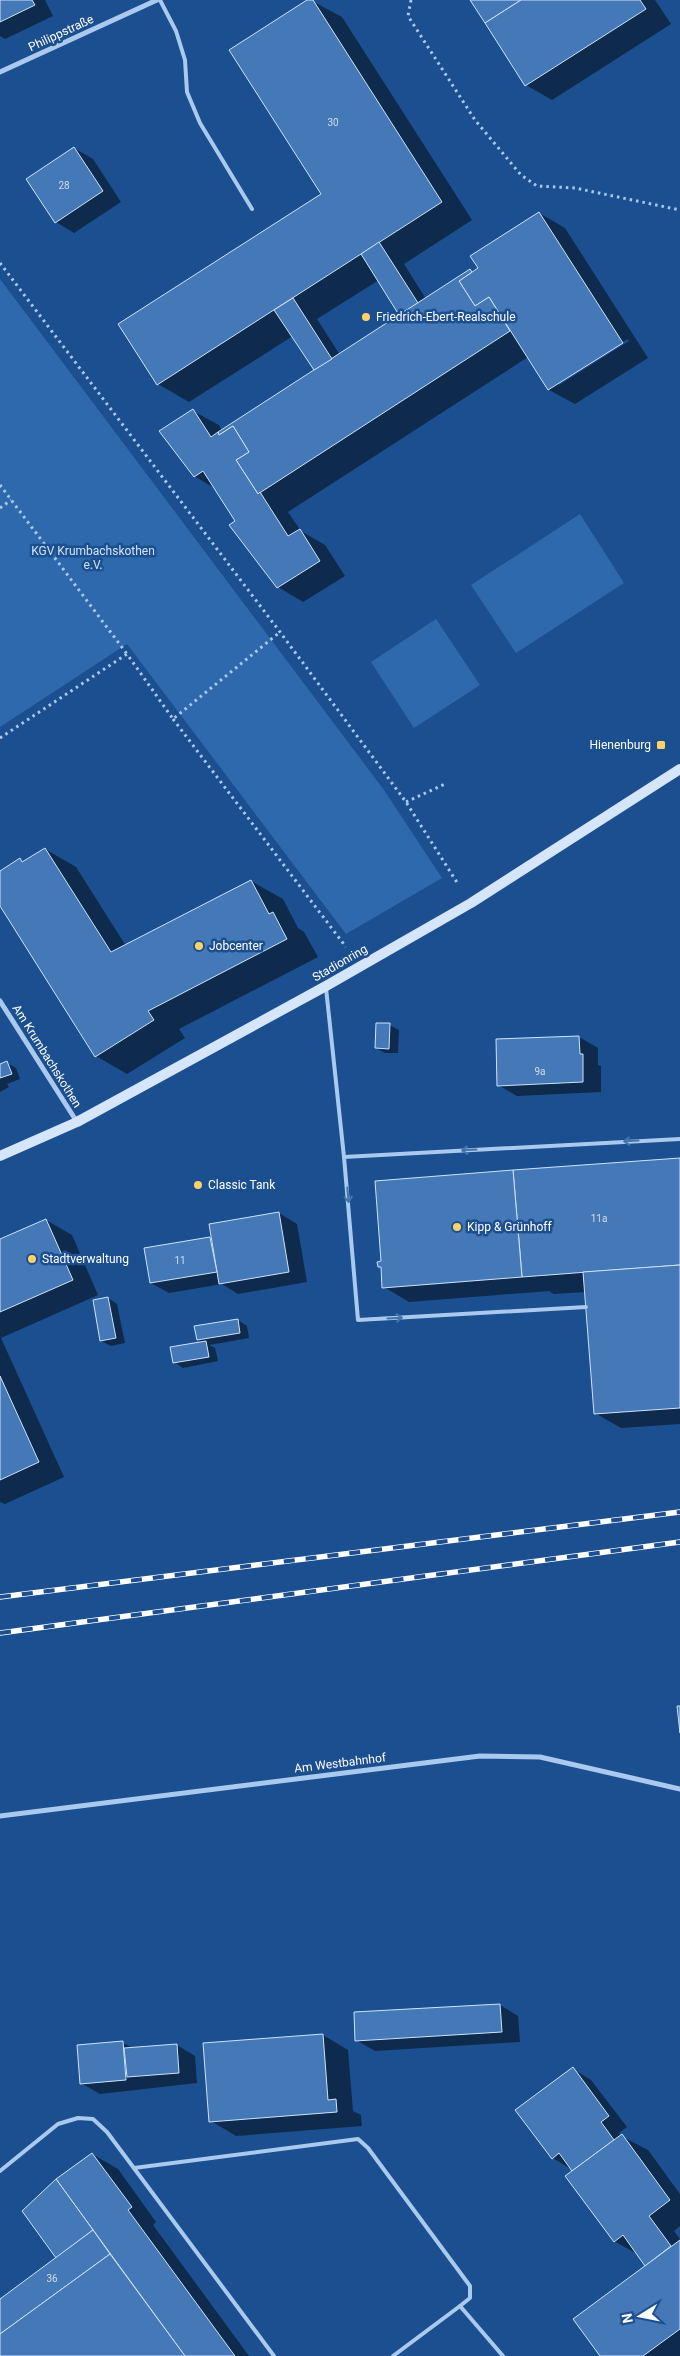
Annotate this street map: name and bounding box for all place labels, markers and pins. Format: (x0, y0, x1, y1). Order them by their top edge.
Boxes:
place label: Friedrich-Ebert-Realschule (376, 310, 516, 324)
marker: Friedrich-Ebert-Realschule (360, 311, 372, 323)
place label: Hienenburg (589, 738, 651, 752)
marker: Hienenburg (655, 739, 667, 751)
place label: Jobcenter (209, 939, 263, 953)
marker: Jobcenter (193, 940, 205, 952)
place label: Classic Tank (208, 1178, 276, 1192)
marker: Classic Tank (192, 1179, 204, 1191)
place label: Kipp & Grünhoff (467, 1220, 552, 1234)
marker: Kipp & Grünhoff (451, 1221, 463, 1233)
place label: Stadtverwaltung (42, 1252, 129, 1266)
marker: Stadtverwaltung (26, 1253, 38, 1265)

